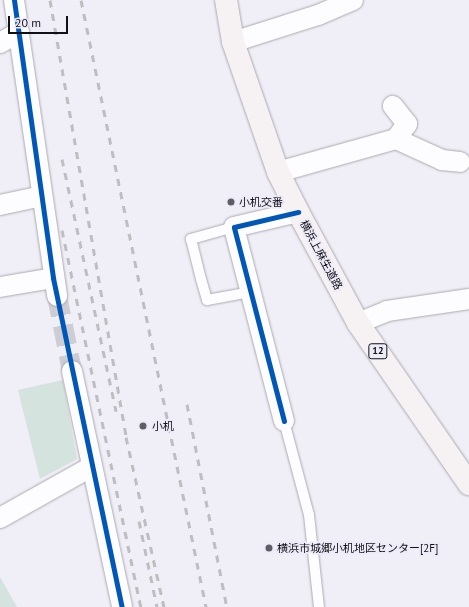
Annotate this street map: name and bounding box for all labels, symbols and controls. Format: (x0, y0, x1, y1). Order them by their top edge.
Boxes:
scale bar (10, 8, 70, 34)
text: 20 m (15, 15, 41, 30)
place label: 小机交番 (239, 195, 283, 209)
marker: 小机交番 (226, 197, 236, 207)
street label: 横浜上麻生道路 (297, 218, 345, 292)
road number: 12 (368, 343, 388, 359)
place label: 小机 (152, 419, 174, 433)
marker: 小机 (137, 420, 149, 432)
place label: 横浜市城郷小机地区センター[2F] (277, 541, 438, 555)
marker: 横浜市城郷小机地区センター[2F] (264, 543, 274, 553)

